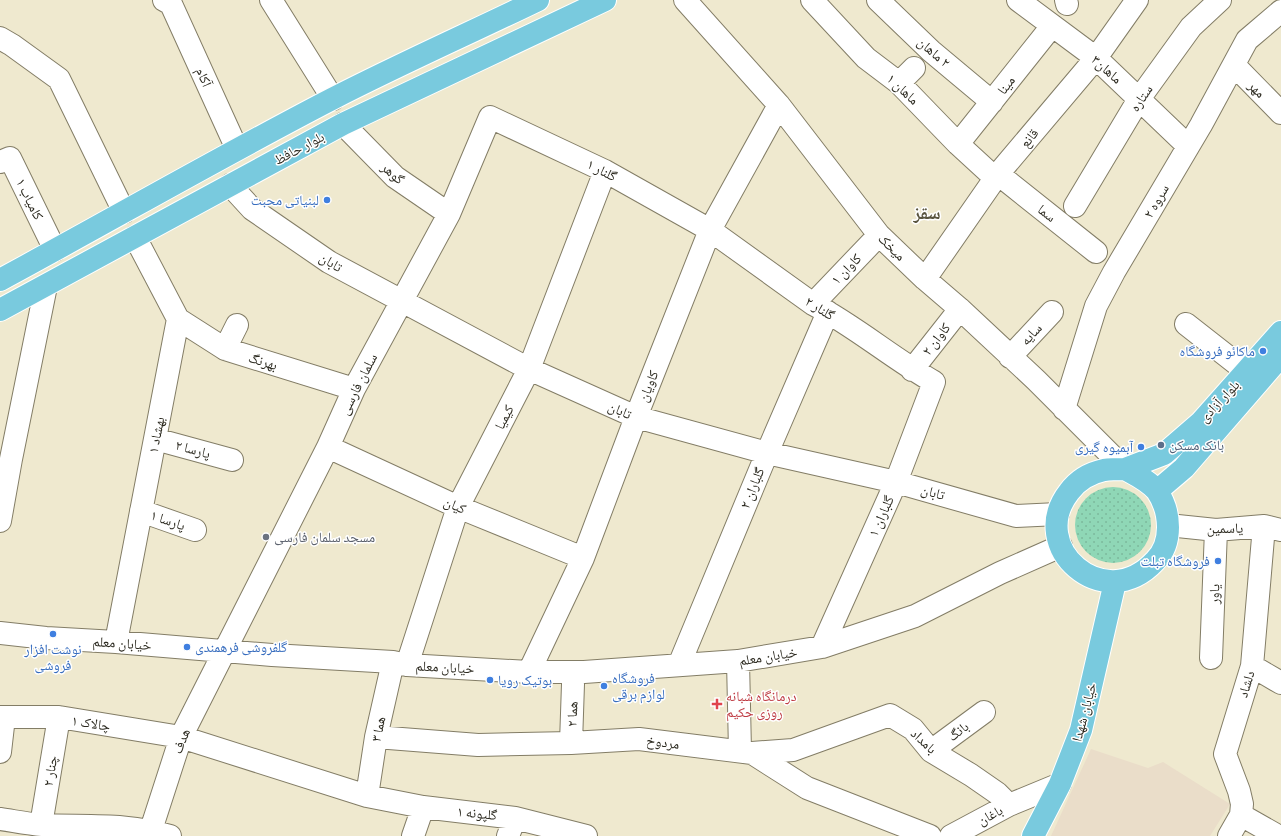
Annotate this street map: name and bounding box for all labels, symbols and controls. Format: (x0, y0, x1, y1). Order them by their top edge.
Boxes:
street label: ٢ ماهان (914, 33, 954, 71)
street label: ماهان۳ (1088, 51, 1126, 87)
street label: آکام (191, 64, 216, 90)
street label: ماهان ۱ (883, 69, 923, 109)
street label: مینا (993, 72, 1018, 98)
street label: مهر (1244, 76, 1270, 102)
street label: ستاره (1125, 81, 1157, 115)
street label: قانع (1016, 124, 1043, 152)
street label: بلوار حافظ (271, 127, 327, 169)
street label: گلنار ۱ (584, 155, 620, 185)
street label: گوهر (377, 157, 409, 188)
street label: کامیاب ۱ (13, 175, 48, 223)
street label: سروه ۲ (1139, 181, 1173, 221)
place label: لبنیاتی محبت (251, 191, 319, 209)
marker: لبنیاتی محبت (322, 195, 332, 205)
street label: سما (1035, 200, 1060, 225)
district label: سقز (912, 201, 941, 223)
street label: میخک (875, 230, 910, 264)
street label: تابان (316, 248, 346, 276)
street label: کاوان ۱ (827, 249, 865, 288)
street label: گلنار ۲ (802, 292, 838, 324)
street label: کاوان ۲ (918, 319, 954, 359)
street label: سایه (1016, 319, 1045, 348)
place label: ماکائو فروشگاه (1180, 342, 1255, 360)
marker: ماکائو فروشگاه (1258, 346, 1268, 356)
street label: بهرنگ (246, 348, 280, 374)
street label: سلمان فارسی (335, 350, 381, 418)
street label: کاویان (634, 367, 662, 404)
street label: بلوار آزادی (1195, 376, 1243, 426)
street label: تابان (605, 397, 635, 423)
street label: کیمیا (490, 402, 517, 432)
street label: بهشاد ۱ (144, 415, 168, 455)
street label: پارسا ۲ (173, 436, 213, 462)
place label: بانک مسکن (1169, 436, 1224, 454)
place label: آبمیوه گیری (1075, 438, 1133, 456)
marker: بانک مسکن (1156, 440, 1166, 450)
marker: آبمیوه گیری (1136, 442, 1146, 452)
street label: گلباران ۲ (736, 465, 768, 511)
street label: تابان (919, 480, 947, 504)
street label: کیان (441, 492, 469, 518)
street label: گلباران ۱ (864, 493, 898, 539)
street label: پارسا ۱ (148, 506, 188, 534)
street label: یاسمین (1207, 519, 1244, 537)
place label: مسجد سلمان فارسی (274, 528, 375, 546)
marker: مسجد سلمان فارسی (261, 532, 271, 542)
place label: فروشگاه تبلت (1140, 552, 1210, 570)
marker: فروشگاه تبلت (1213, 556, 1223, 566)
street label: یاور (1205, 583, 1223, 605)
marker: نوشت افزار فروشی (48, 629, 58, 639)
street label: خیابان معلم (92, 632, 152, 655)
place label: گلفروشی فرهمندی (195, 638, 287, 656)
place label: نوشت افزار فروشی (23, 640, 82, 674)
marker: گلفروشی فرهمندی (182, 642, 192, 652)
street label: خیابان معلم (738, 642, 799, 670)
street label: خیابان معلم (415, 656, 475, 679)
street label: دلشاد (1233, 668, 1258, 699)
place label: فروشگاه لوازم برقی (612, 669, 665, 704)
place label: بوتیک رویا (498, 671, 552, 689)
marker: بوتیک رویا (485, 675, 495, 685)
street label: خیابان شهدا (1067, 680, 1101, 744)
marker: فروشگاه لوازم برقی (599, 681, 609, 691)
place label: درمانگاه شبانه روزی حکیم (726, 687, 797, 722)
marker: درمانگاه شبانه روزی حکیم (711, 698, 723, 710)
street label: هما ۲ (563, 701, 580, 727)
street label: چالاک ۱ (70, 711, 112, 735)
street label: هما ۳ (367, 715, 388, 743)
street label: بانگ (944, 717, 972, 744)
street label: بامداد (907, 724, 941, 757)
street label: هدف (168, 726, 193, 756)
street label: مردوخ (645, 731, 681, 754)
street label: چنار ۲ (39, 754, 61, 788)
street label: باغان (974, 801, 1006, 829)
street label: گلپونه ۱ (456, 802, 498, 824)

